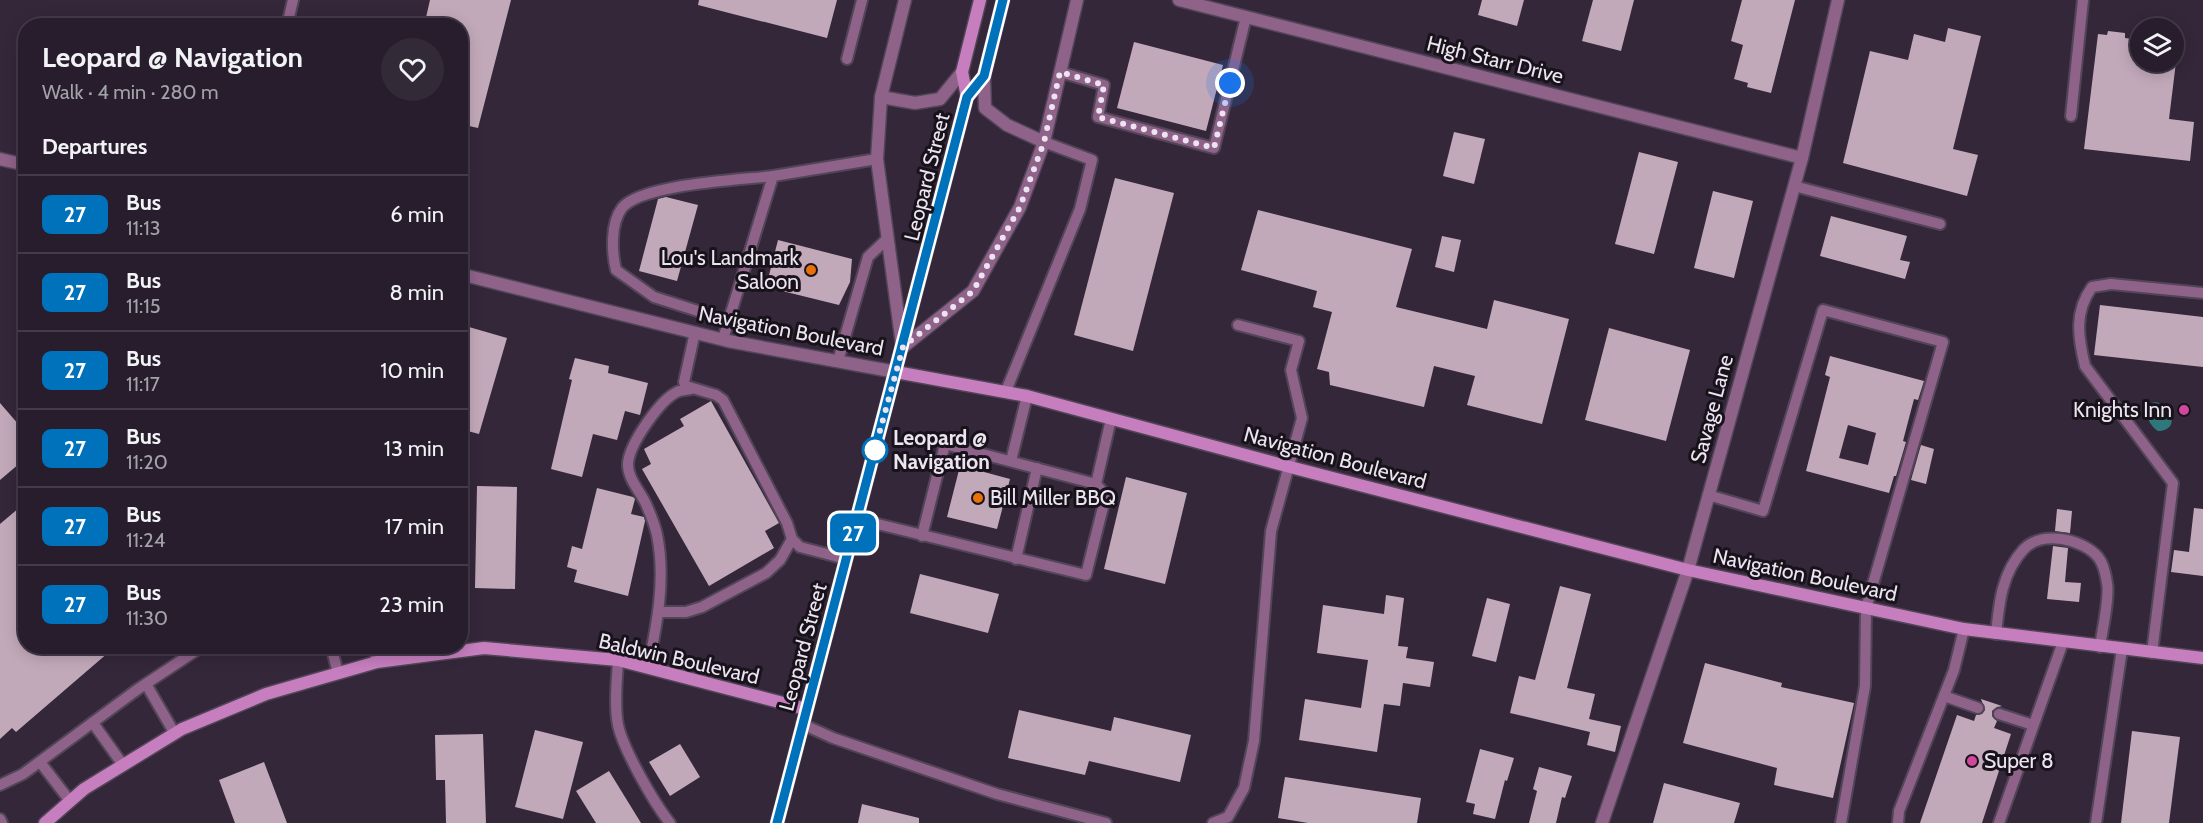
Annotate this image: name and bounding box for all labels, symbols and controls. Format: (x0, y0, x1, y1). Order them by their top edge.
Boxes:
map controls (2130, 18, 2184, 72)
button: layers (2130, 18, 2184, 72)
street label: High Starr Drive (1424, 30, 1566, 89)
button: heart (381, 38, 444, 101)
text: Leopard @ Navigation (42, 40, 303, 74)
your location (1215, 68, 1245, 98)
text: Walk · 4 min · 280 m (42, 80, 219, 104)
street label: Leopard Street (899, 110, 955, 244)
text: Departures (42, 133, 147, 160)
text: Bus (126, 189, 161, 216)
text: 6 min (390, 201, 444, 228)
text: 27 (64, 202, 86, 227)
text: 11:13 (126, 216, 161, 240)
place label: Lou's Landmark Saloon (661, 245, 800, 294)
marker: Lou's Landmark Saloon (804, 263, 818, 277)
text: Bus (126, 267, 161, 294)
text: 8 min (389, 279, 444, 306)
text: 27 (64, 280, 86, 305)
text: 11:15 (126, 294, 161, 318)
street label: Navigation Boulevard (697, 300, 886, 361)
text: Bus (126, 345, 161, 372)
street label: Savage Lane (1685, 352, 1738, 466)
text: 10 min (380, 357, 444, 384)
text: 27 (64, 358, 86, 383)
text: 11:17 (126, 372, 160, 396)
place label: Knights Inn (2073, 397, 2172, 422)
marker: Knights Inn (2177, 403, 2191, 417)
street label: Navigation Boulevard (1241, 421, 1429, 494)
text: Bus (126, 423, 161, 450)
place label: Leopard @ Navigation (893, 425, 990, 474)
text: 13 min (384, 435, 444, 462)
text: 27 (64, 436, 86, 461)
marker: Leopard @ Navigation (862, 437, 888, 463)
text: 11:20 (126, 450, 168, 474)
place label: Bill Miller BBQ (990, 485, 1116, 510)
marker: Bill Miller BBQ (971, 491, 985, 505)
text: Bus (126, 501, 161, 528)
text: 17 min (385, 513, 444, 540)
text: 27 (64, 514, 86, 539)
line badge: 27 (826, 514, 880, 552)
text: 27 (842, 521, 864, 546)
text: 11:24 (126, 528, 165, 552)
street label: Navigation Boulevard (1711, 543, 1900, 606)
text: Bus (126, 579, 161, 606)
street label: Leopard Street (773, 580, 832, 713)
text: 23 min (379, 591, 444, 618)
text: 27 (64, 592, 86, 617)
text: 11:30 (126, 606, 168, 630)
street label: Baldwin Boulevard (596, 628, 762, 689)
place label: Super 8 (1984, 748, 2054, 773)
marker: Super 8 (1965, 754, 1979, 768)

